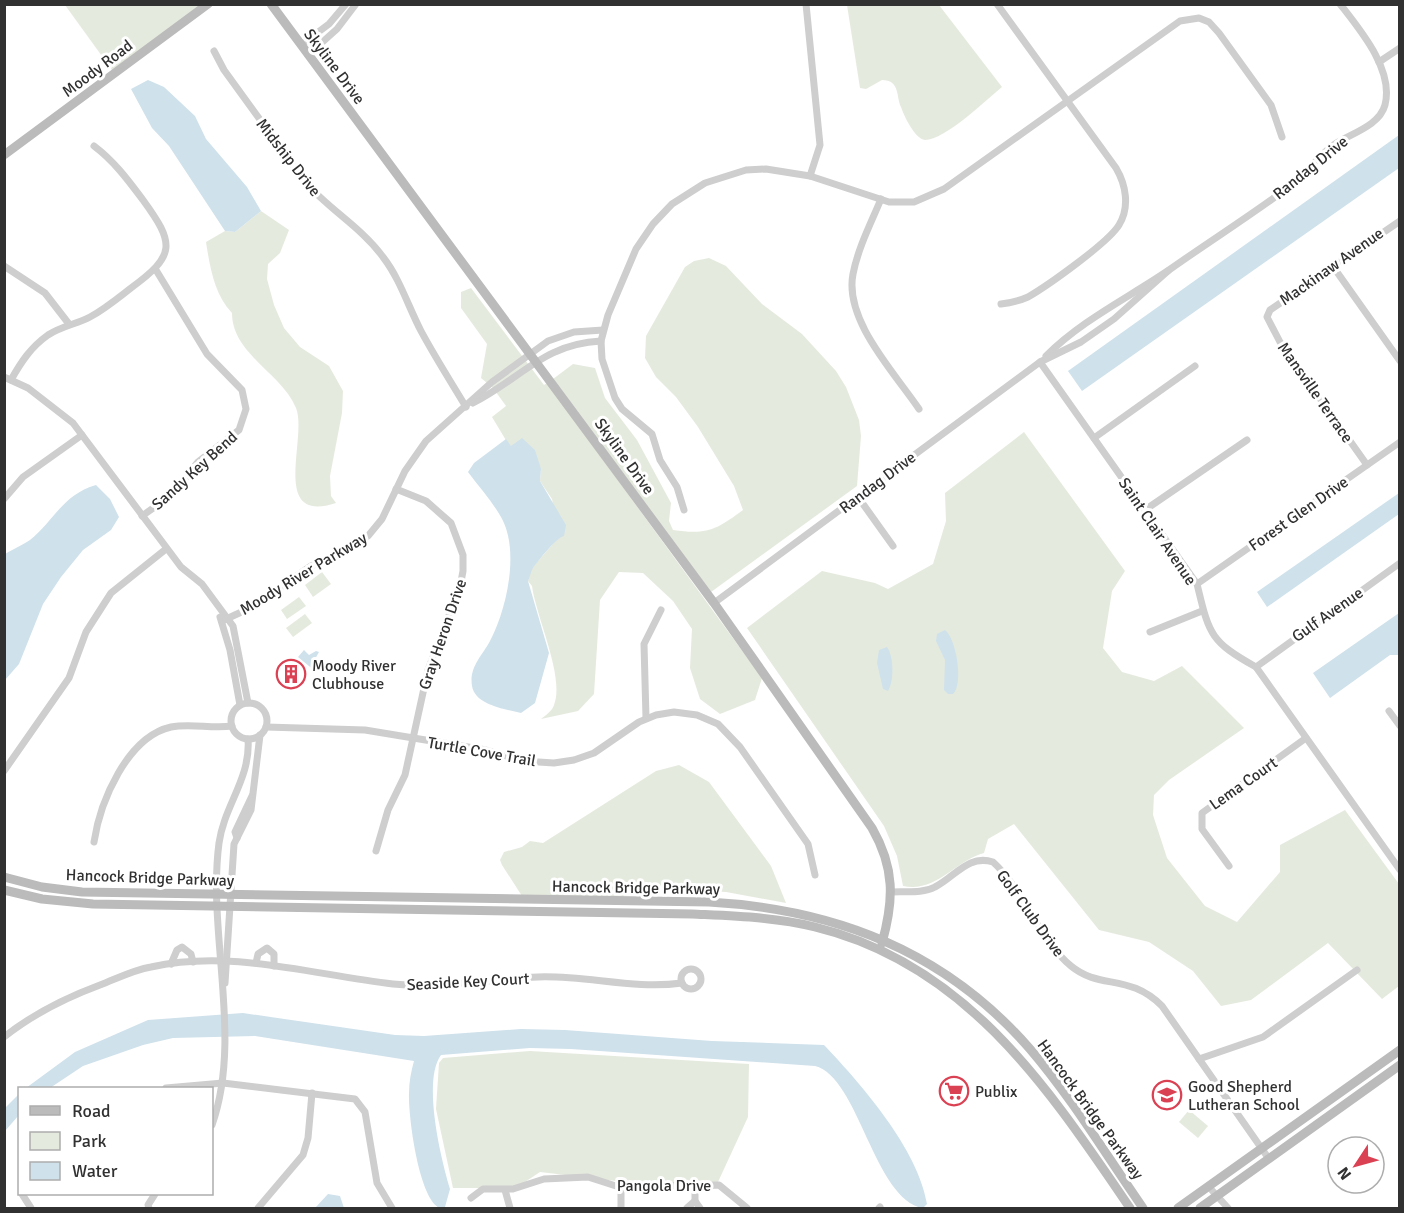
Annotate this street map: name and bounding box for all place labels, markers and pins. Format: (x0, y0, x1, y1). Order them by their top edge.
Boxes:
place label: Moody River Clubhouse (312, 656, 396, 694)
building icon: Moody River Clubhouse (275, 658, 307, 690)
supermarket icon: Publix (938, 1075, 970, 1107)
place label: Good Shepherd Lutheran School (1188, 1077, 1300, 1115)
school or university icon: Good Shepherd Lutheran School (1151, 1079, 1183, 1111)
place label: Publix (975, 1082, 1018, 1102)

